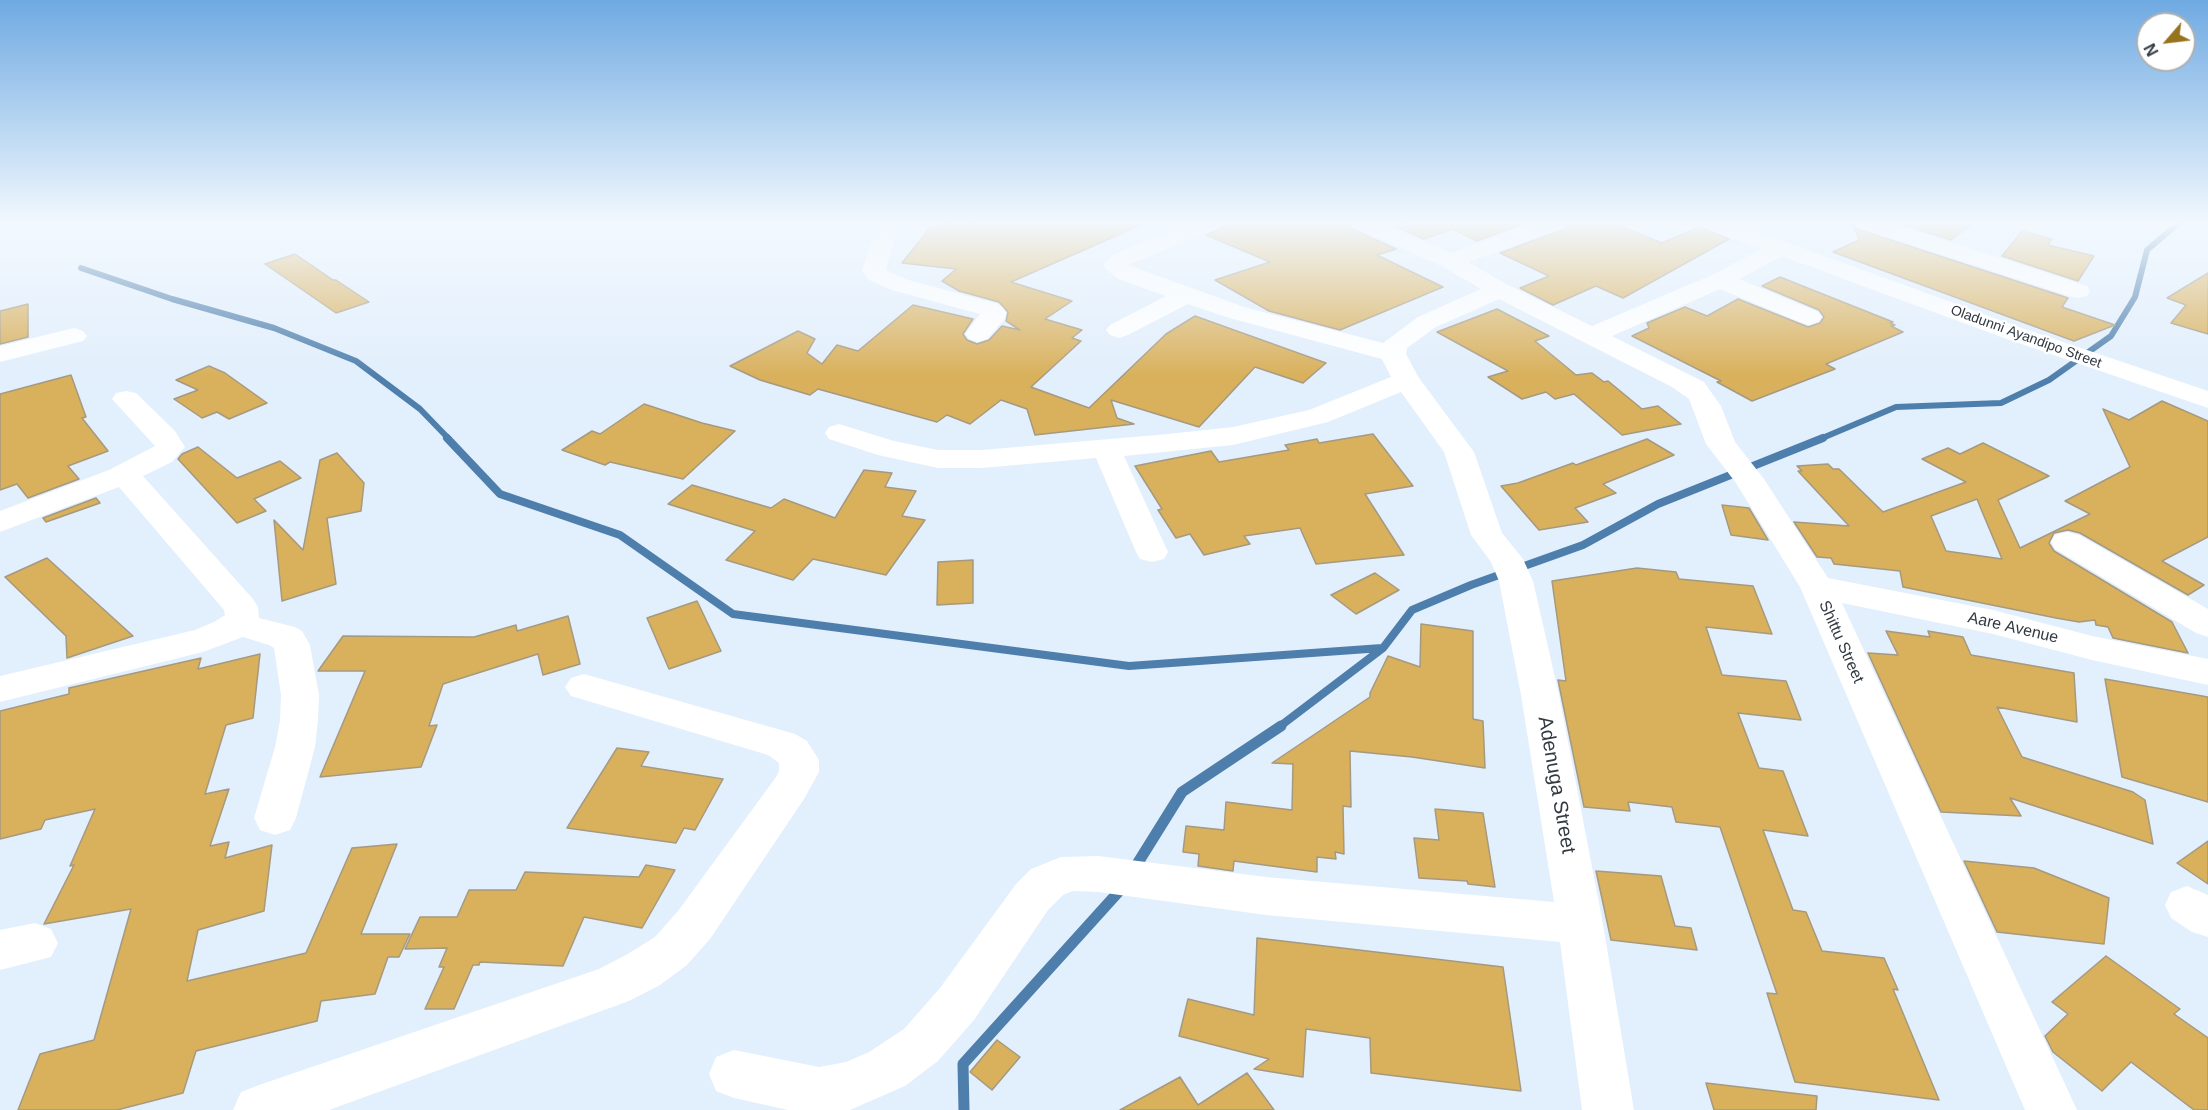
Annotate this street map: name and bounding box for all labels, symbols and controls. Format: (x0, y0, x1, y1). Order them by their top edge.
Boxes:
north arrow (2136, 12, 2196, 72)
text: N (2141, 41, 2162, 59)
street label: Oladunni Ayandipo Street (1948, 302, 2104, 372)
street label: Shittu Street (1814, 598, 1868, 686)
street label: Aare Avenue (1966, 608, 2060, 648)
street label: Adenuga Street (1532, 714, 1580, 856)

